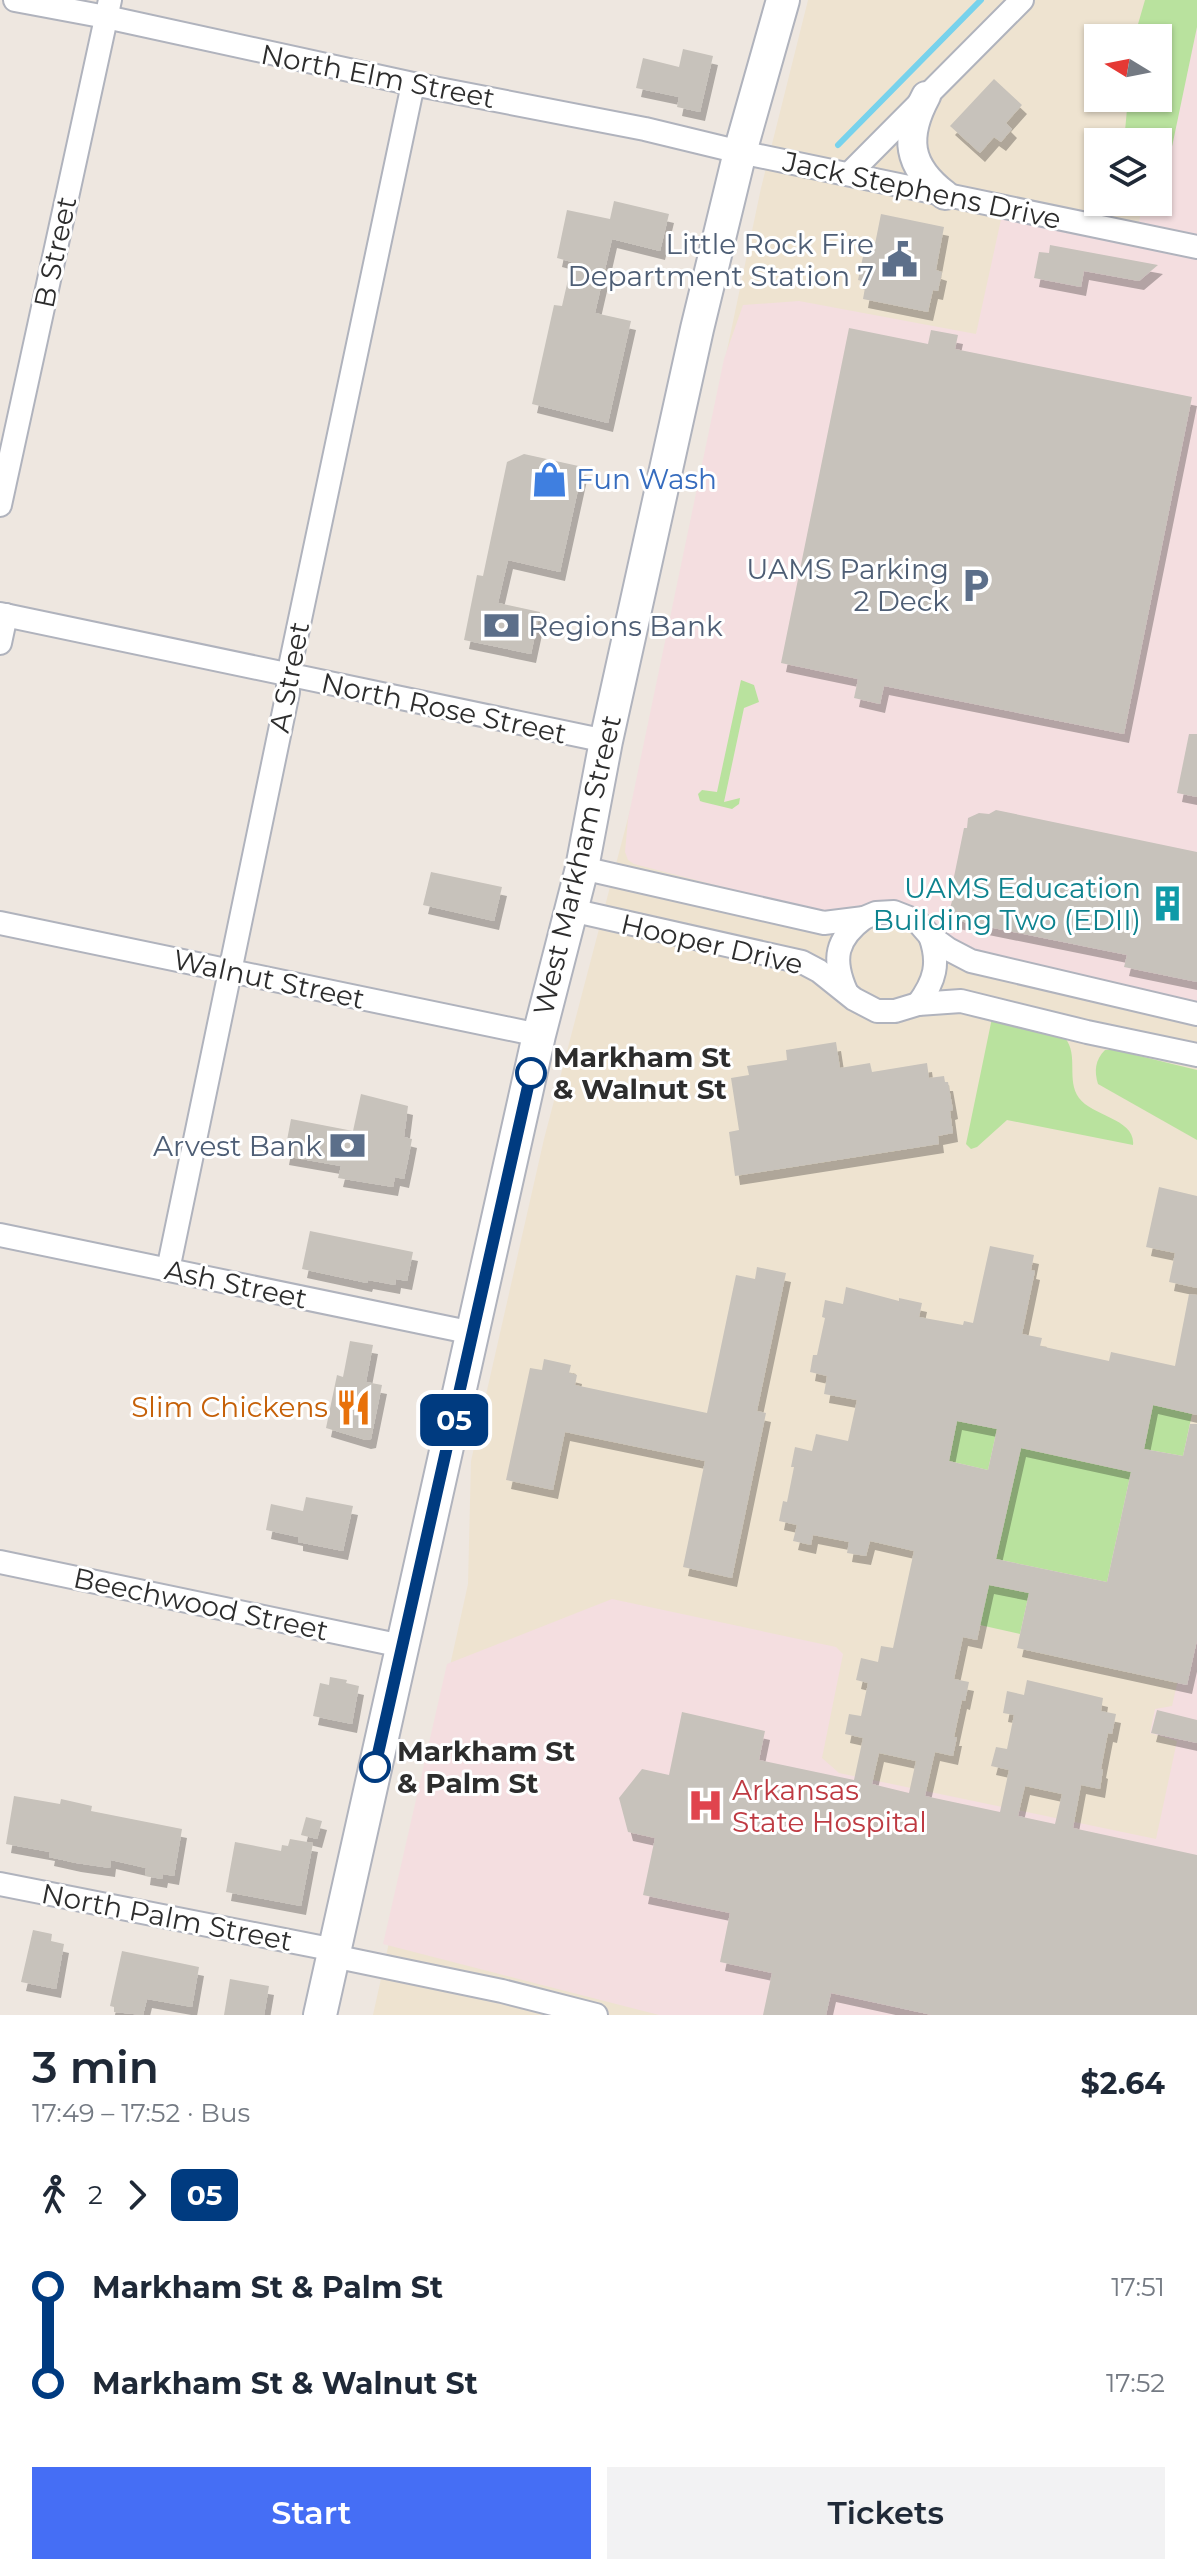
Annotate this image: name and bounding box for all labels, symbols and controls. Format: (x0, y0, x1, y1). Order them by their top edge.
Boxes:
north arrow (1084, 24, 1172, 112)
map controls (1084, 24, 1172, 216)
street label: North Elm Street (258, 37, 498, 115)
button: layers (1084, 128, 1172, 216)
street label: Jack Stephens Drive (779, 144, 1064, 236)
street label: B Street (27, 193, 83, 311)
place label: Little Rock Fire Department Station 7 (568, 227, 874, 293)
public building icon: Little Rock Fire Department Station 7 (881, 241, 919, 279)
shop icon: Fun Wash (531, 460, 569, 498)
place label: Fun Wash (576, 462, 717, 496)
place label: UAMS Parking 2 Deck (746, 552, 949, 618)
parking icon: UAMS Parking 2 Deck (956, 566, 994, 604)
bank icon: Regions Bank (483, 607, 521, 645)
place label: Regions Bank (528, 609, 723, 643)
street label: A Street (262, 619, 316, 735)
street label: North Rose Street (318, 665, 570, 751)
street label: West Markham Street (526, 712, 628, 1018)
place label: UAMS Education Building Two (EDII) (873, 871, 1141, 937)
building icon: UAMS Education Building Two (EDII) (1148, 885, 1186, 923)
street label: Hooper Drive (618, 907, 806, 981)
street label: Walnut Street (170, 942, 368, 1016)
place label: Markham St & Walnut St (553, 1040, 731, 1106)
marker: Markham St & Walnut St (516, 1058, 546, 1088)
bank icon: Arvest Bank (329, 1127, 367, 1165)
place label: Arvest Bank (153, 1129, 322, 1163)
street label: Ash Street (162, 1252, 310, 1316)
restaurant icon: Slim Chickens (335, 1388, 373, 1426)
place label: Slim Chickens (131, 1390, 328, 1424)
line badge: 05 (418, 1394, 490, 1446)
text: 05 (436, 1403, 472, 1437)
street label: Beechwood Street (71, 1560, 331, 1648)
place label: Markham St & Palm St (397, 1734, 575, 1800)
marker: Markham St & Palm St (360, 1752, 390, 1782)
place label: Arkansas State Hospital (732, 1773, 927, 1839)
hospital icon: Arkansas State Hospital (687, 1787, 725, 1825)
street label: North Palm Street (39, 1876, 295, 1958)
text: 3 min (32, 2040, 159, 2094)
text: $2.64 (1081, 2065, 1165, 2102)
text: 17:49 – 17:52 · Bus (32, 2097, 250, 2129)
icon: walk (32, 2173, 76, 2217)
icon: forward (115, 2173, 159, 2217)
text: 05 (187, 2178, 222, 2212)
text: 2 (88, 2179, 103, 2211)
text: Markham St & Palm St (92, 2269, 443, 2306)
text: 17:51 (1111, 2271, 1165, 2303)
text: Markham St & Walnut St (92, 2365, 478, 2402)
text: 17:52 (1106, 2367, 1165, 2399)
button: Start (32, 2467, 591, 2559)
button: Tickets (607, 2467, 1165, 2559)

